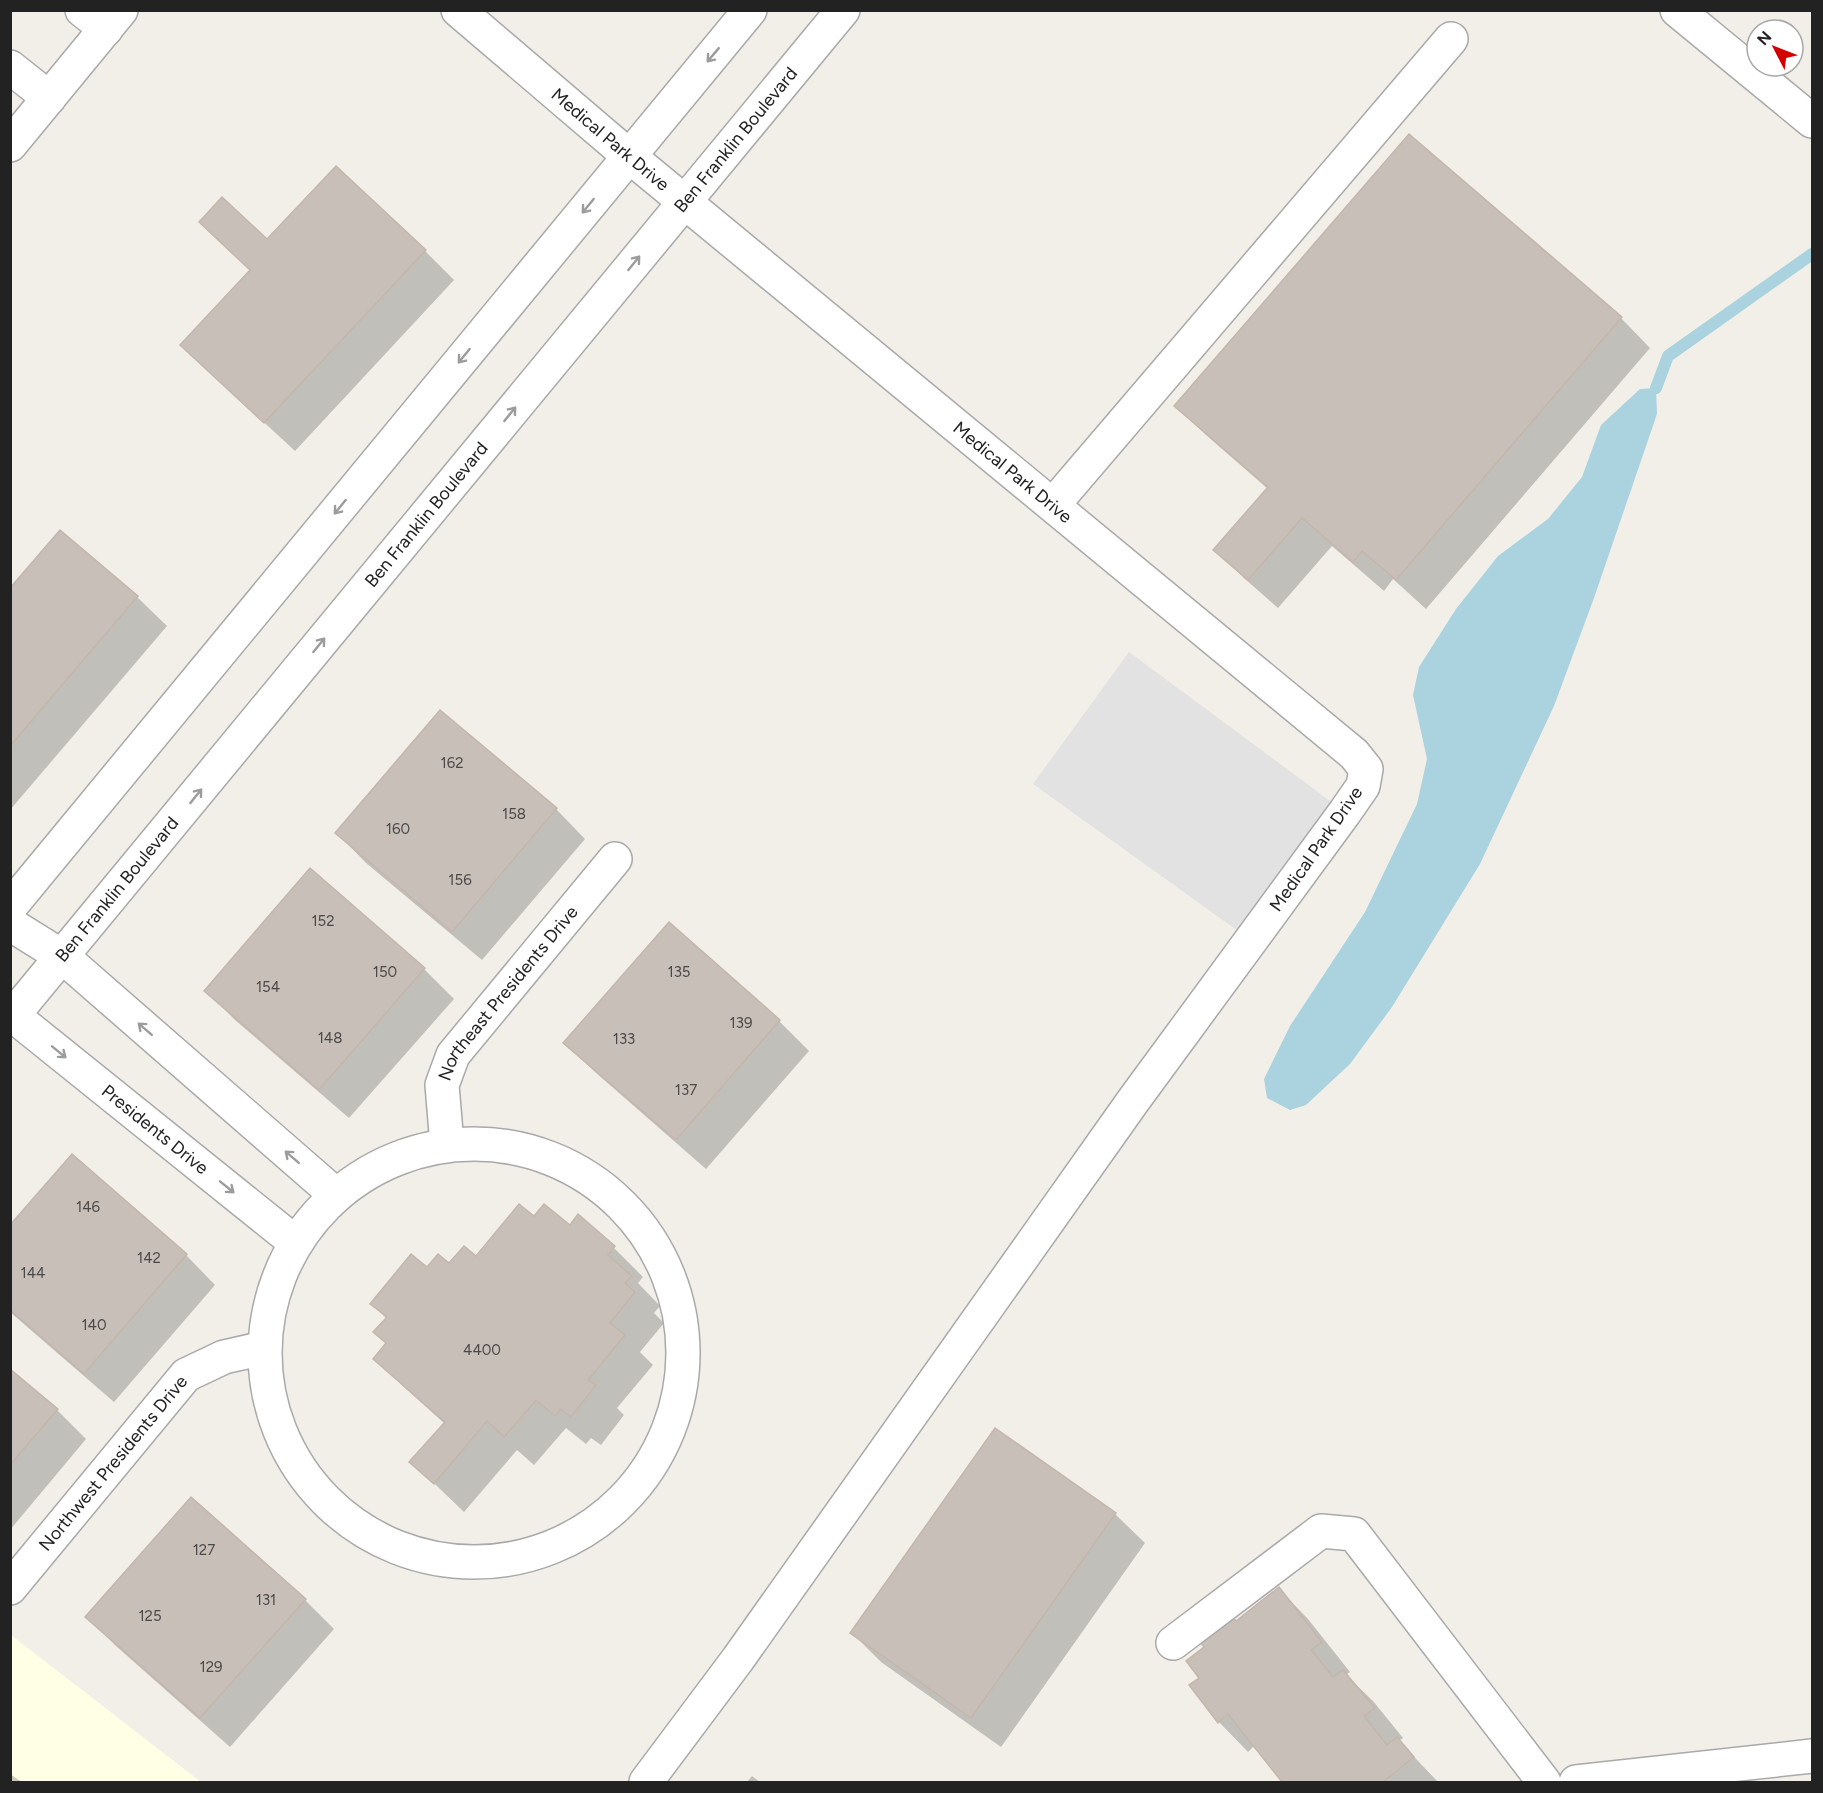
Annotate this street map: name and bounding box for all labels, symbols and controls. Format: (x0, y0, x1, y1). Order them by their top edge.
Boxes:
north arrow (1745, 18, 1805, 78)
text: N (1753, 27, 1775, 49)
one-way arrow (706, 47, 719, 63)
street label: Ben Franklin Boulevard (669, 63, 802, 217)
street label: Medical Park Drive (547, 84, 674, 196)
one-way arrow (581, 198, 595, 213)
one-way arrow (627, 256, 641, 271)
one-way arrow (458, 348, 471, 364)
one-way arrow (503, 407, 517, 422)
street label: Medical Park Drive (949, 417, 1077, 528)
street label: Ben Franklin Boulevard (360, 438, 493, 592)
one-way arrow (334, 499, 347, 515)
one-way arrow (313, 638, 326, 654)
house number: 162 (440, 754, 464, 772)
street label: Medical Park Drive (1265, 782, 1367, 916)
one-way arrow (189, 788, 202, 804)
house number: 158 (502, 805, 526, 823)
street label: Ben Franklin Boulevard (51, 812, 183, 967)
house number: 160 (386, 820, 410, 838)
house number: 156 (448, 871, 472, 889)
street label: Northeast Presidents Drive (434, 901, 583, 1084)
house number: 152 (311, 912, 335, 930)
house number: 150 (373, 963, 397, 981)
house number: 135 (668, 963, 690, 981)
house number: 154 (256, 978, 280, 996)
house number: 139 (730, 1014, 752, 1032)
one-way arrow (138, 1022, 153, 1036)
house number: 148 (318, 1029, 342, 1047)
house number: 133 (613, 1030, 635, 1048)
one-way arrow (51, 1045, 67, 1058)
street label: Presidents Drive (97, 1080, 213, 1179)
house number: 137 (675, 1081, 697, 1099)
one-way arrow (284, 1150, 299, 1164)
one-way arrow (219, 1181, 235, 1194)
house number: 146 (76, 1198, 101, 1216)
house number: 142 (137, 1249, 161, 1267)
house number: 144 (21, 1264, 45, 1282)
house number: 140 (81, 1316, 107, 1334)
house number: 4400 (463, 1341, 501, 1359)
street label: Northwest Presidents Drive (34, 1371, 192, 1555)
house number: 127 (193, 1541, 215, 1559)
house number: 131 (256, 1591, 276, 1609)
house number: 125 (138, 1607, 162, 1625)
house number: 129 (199, 1658, 223, 1676)

